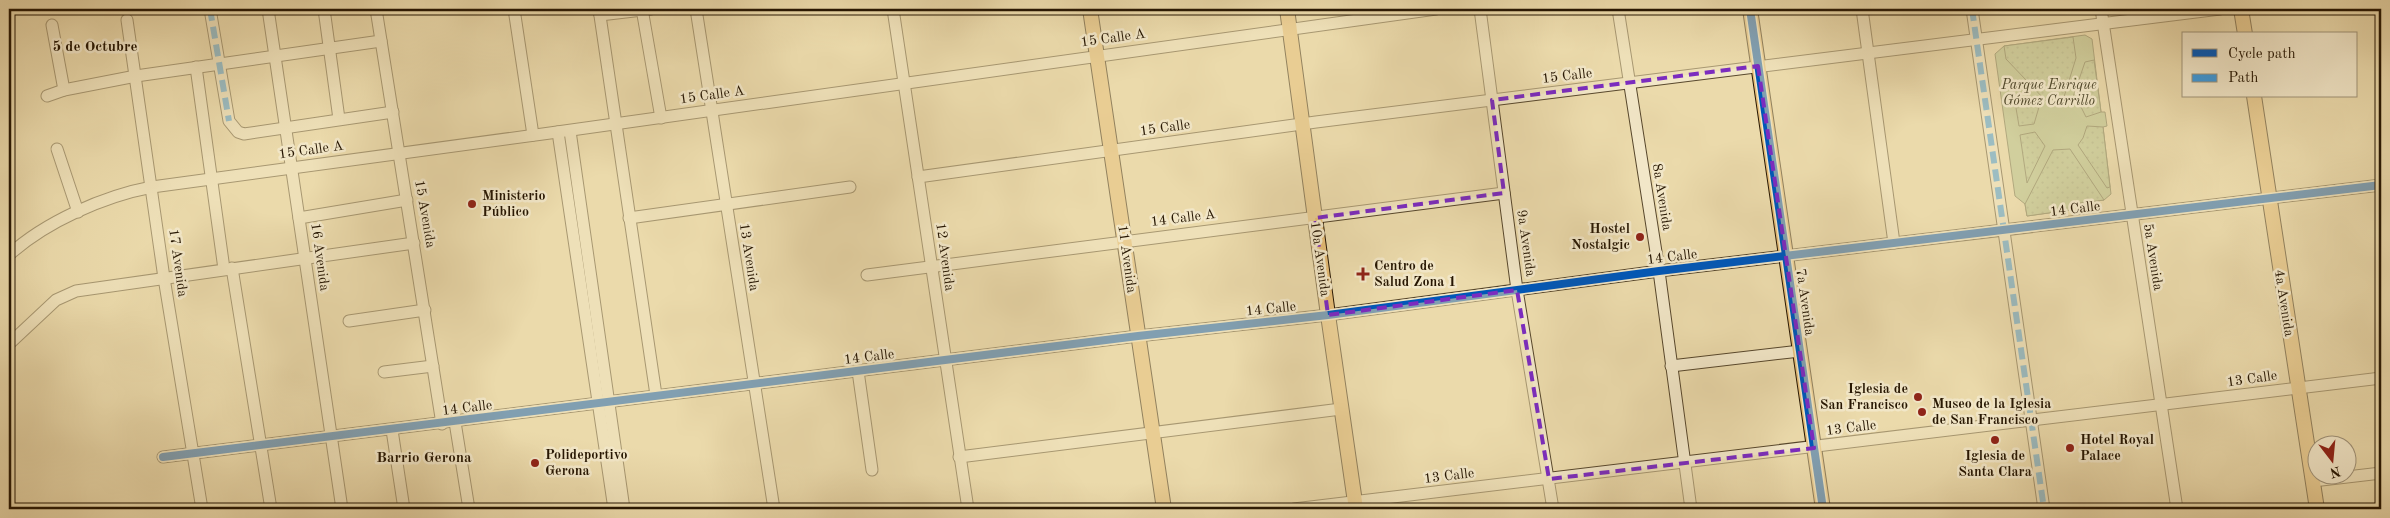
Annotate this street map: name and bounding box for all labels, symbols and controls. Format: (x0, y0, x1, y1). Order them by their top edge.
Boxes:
street label: 15 Calle A (1080, 26, 1146, 49)
legend (2182, 32, 2358, 98)
district label: 5 de Octubre (52, 40, 138, 55)
text: Cycle path (2228, 47, 2296, 62)
street label: 15 Calle (1541, 66, 1593, 86)
text: Path (2228, 71, 2258, 86)
park label: Parque Enrique Gómez Carrillo (2000, 78, 2097, 108)
street label: 15 Calle A (679, 83, 745, 106)
street label: 15 Calle (1139, 118, 1191, 138)
street label: 15 Calle A (278, 138, 344, 161)
street label: 8a Avenida (1650, 163, 1674, 232)
street label: 15 Avenida (412, 179, 438, 249)
place label: Ministerio Público (482, 189, 546, 219)
marker: Ministerio Público (466, 198, 478, 210)
street label: 14 Calle (2049, 199, 2101, 219)
street label: 14 Calle A (1150, 207, 1216, 229)
street label: 9a Avenida (1514, 209, 1538, 277)
street label: 10a Avenida (1308, 221, 1332, 297)
street label: 16 Avenida (308, 222, 332, 292)
street label: 13 Avenida (737, 222, 761, 292)
street label: 12 Avenida (933, 222, 957, 292)
place label: Hostel Nostalgic (1571, 222, 1630, 252)
street label: 5a Avenida (2141, 223, 2165, 292)
street label: 11 Avenida (1115, 224, 1139, 294)
street label: 17 Avenida (166, 228, 190, 298)
marker: Hostel Nostalgic (1634, 231, 1646, 243)
street label: 14 Calle (1646, 247, 1698, 267)
place label: Centro de Salud Zona 1 (1374, 259, 1456, 289)
marker: Centro de Salud Zona 1 (1356, 267, 1370, 281)
street label: 7a Avenida (1793, 268, 1817, 336)
street label: 4a Avenida (2272, 269, 2296, 338)
street label: 14 Calle (1245, 299, 1297, 319)
street label: 14 Calle (843, 347, 895, 367)
street label: 13 Calle (2226, 369, 2278, 389)
place label: Iglesia de San Francisco (1820, 382, 1908, 412)
marker: Iglesia de San Francisco (1912, 391, 1924, 403)
place label: Museo de la Iglesia de San Francisco (1932, 397, 2051, 427)
street label: 14 Calle (441, 398, 493, 418)
marker: Museo de la Iglesia de San Francisco (1916, 406, 1928, 418)
street label: 13 Calle (1825, 418, 1877, 438)
place label: Hotel Royal Palace (2080, 433, 2154, 463)
marker: Iglesia de Santa Clara (1989, 434, 2001, 446)
north arrow (2308, 436, 2358, 486)
marker: Hotel Royal Palace (2064, 442, 2076, 454)
place label: Polideportivo Gerona (545, 448, 627, 478)
place label: Iglesia de Santa Clara (1958, 449, 2032, 479)
district label: Barrio Gerona (376, 451, 472, 466)
marker: Polideportivo Gerona (529, 457, 541, 469)
text: N (2328, 463, 2342, 480)
street label: 13 Calle (1423, 466, 1475, 486)

